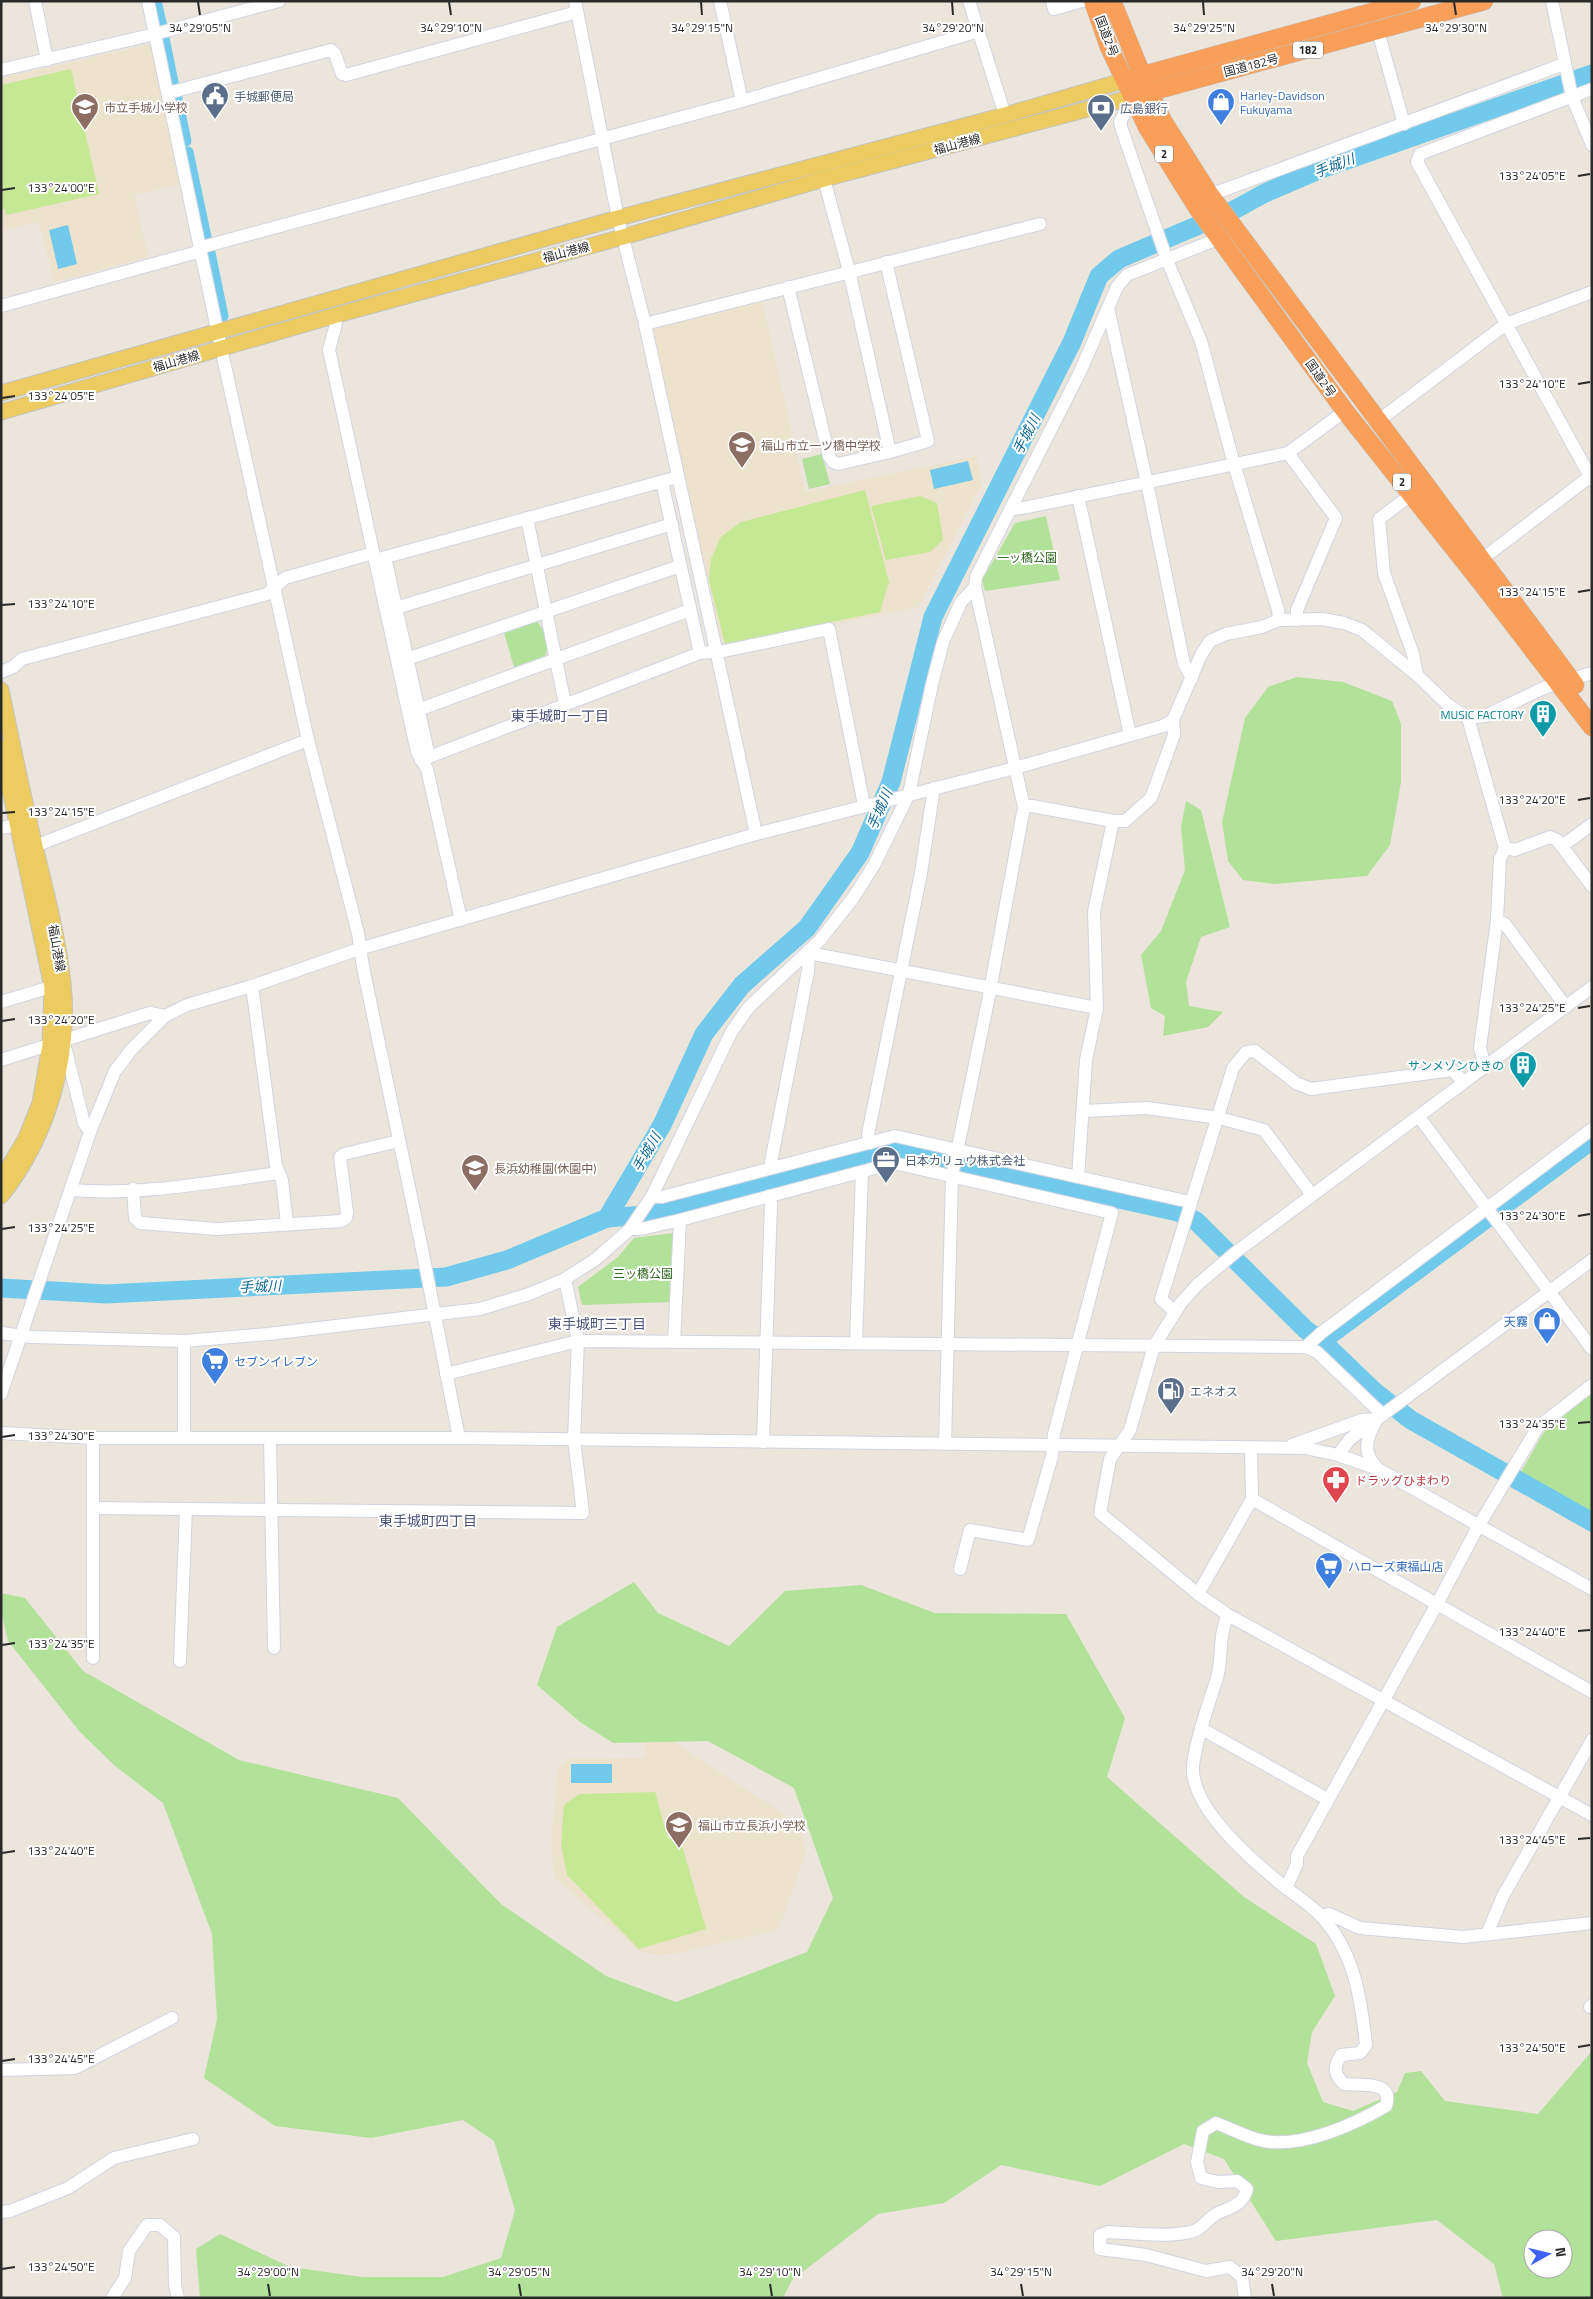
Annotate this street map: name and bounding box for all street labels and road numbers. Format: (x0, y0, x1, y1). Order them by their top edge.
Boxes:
street label: 国道2号 (1090, 13, 1124, 59)
road number: 182 (1293, 42, 1323, 58)
street label: 国道182号 (1221, 49, 1281, 81)
street label: 福山港線 (931, 129, 983, 159)
road number: 2 (1155, 146, 1173, 162)
street label: 福山港線 (540, 237, 592, 267)
street label: 福山港線 (150, 345, 202, 377)
street label: 国道2号 (1301, 355, 1341, 401)
road number: 2 (1393, 474, 1411, 491)
street label: 福山港線 (43, 923, 71, 973)

